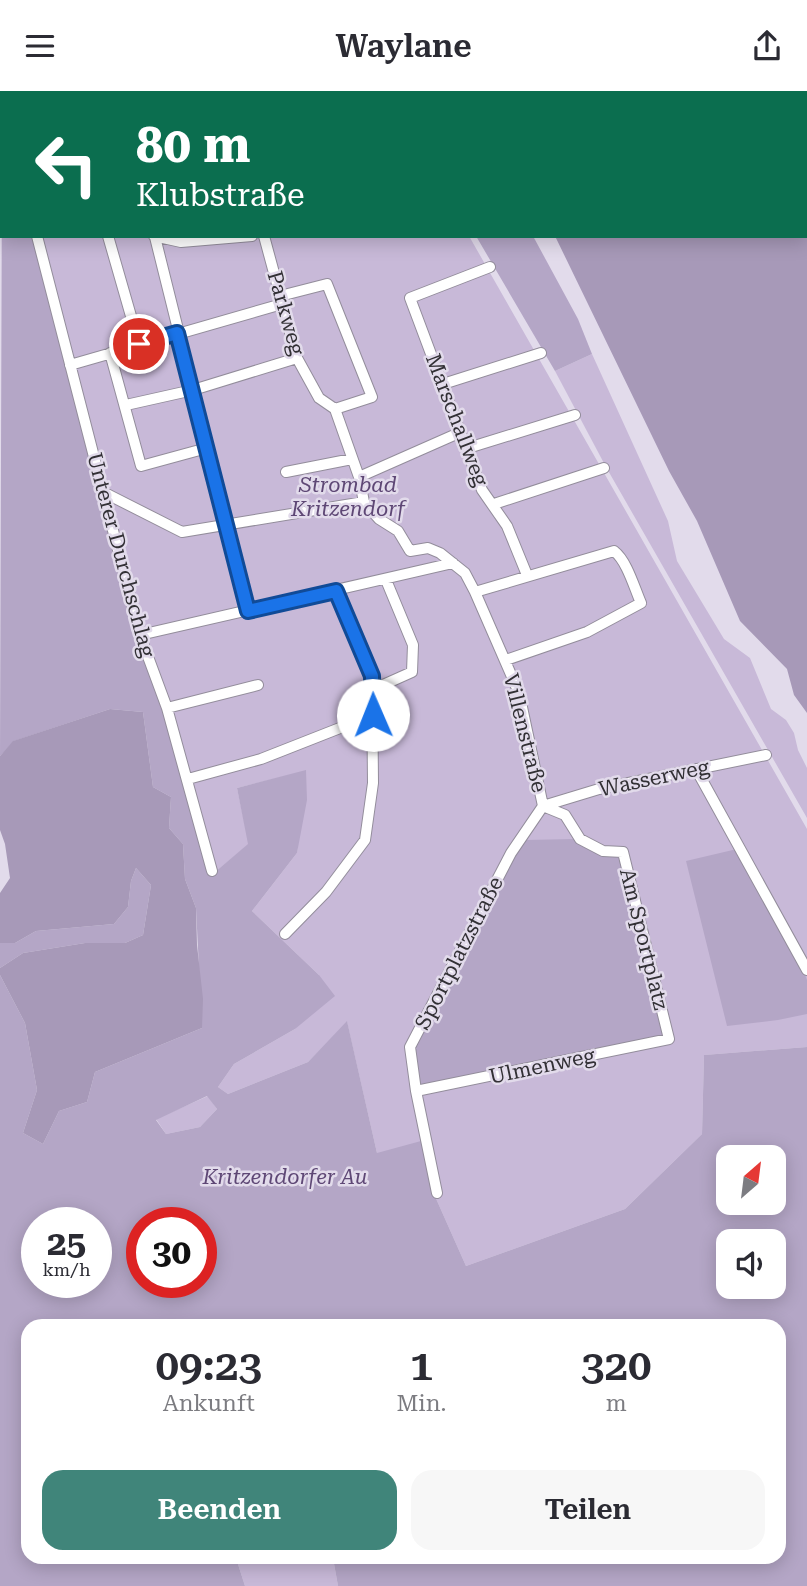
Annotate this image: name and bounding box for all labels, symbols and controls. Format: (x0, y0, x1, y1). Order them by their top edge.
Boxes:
icon: menu (21, 27, 59, 65)
text: Waylane (335, 27, 472, 65)
icon: share (748, 27, 786, 65)
text: 80 m (136, 117, 251, 174)
icon: left (21, 119, 112, 210)
text: Klubstraße (136, 176, 305, 214)
street label: Parkweg (263, 268, 309, 358)
pin (109, 314, 169, 374)
icon: arrive (120, 325, 158, 363)
street label: Marschallweg (421, 351, 493, 490)
street label: Unterer Durchschlag (82, 450, 160, 660)
park label: Strombad Kritzendorf (290, 473, 407, 521)
street label: Villenstraße (499, 671, 551, 795)
position arrow (336, 678, 410, 752)
street label: Wasserweg (597, 755, 712, 801)
street label: Am Sportplatz (615, 866, 673, 1012)
street label: Sportplatzstraße (410, 873, 508, 1033)
street label: Ulmenweg (487, 1043, 597, 1089)
north arrow (716, 1145, 786, 1215)
map controls (716, 1145, 786, 1299)
park label: Kritzendorfer Au (201, 1165, 368, 1189)
speed limit sign: 30 (126, 1207, 217, 1298)
text: 25 (47, 1223, 86, 1264)
button: sound (716, 1229, 786, 1299)
text: km/h (42, 1259, 91, 1280)
text: 09:23 (155, 1341, 262, 1390)
text: 1 (410, 1341, 433, 1390)
text: 320 (581, 1341, 652, 1390)
text: Ankunft (163, 1390, 255, 1417)
text: Min. (396, 1390, 446, 1417)
text: m (606, 1390, 627, 1417)
button: Beenden (42, 1470, 397, 1550)
button: Teilen (411, 1470, 765, 1550)

